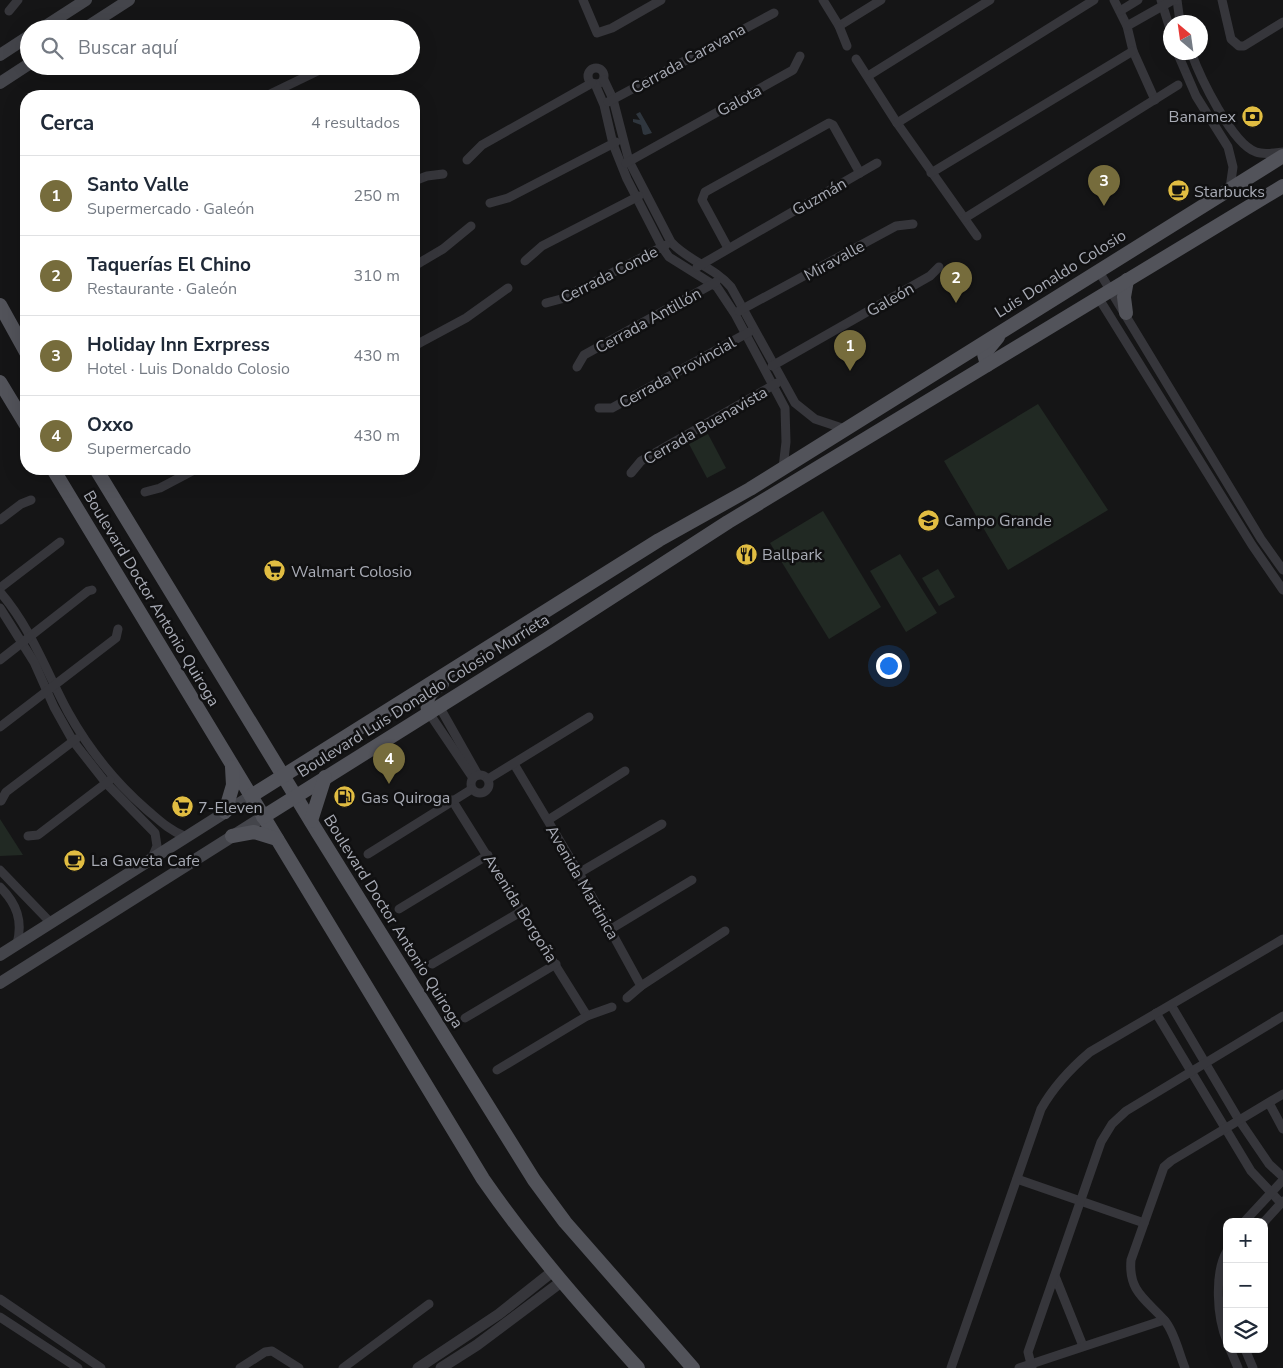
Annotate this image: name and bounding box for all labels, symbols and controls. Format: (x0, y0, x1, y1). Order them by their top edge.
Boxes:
north arrow (1163, 15, 1208, 60)
street label: Cerrada Caravana (627, 18, 750, 99)
search box (20, 20, 420, 75)
icon: search (38, 34, 66, 62)
text: Buscar aquí (78, 35, 177, 61)
street label: Galota (713, 80, 766, 122)
bank icon: Banamex (1240, 104, 1264, 128)
place label: Banamex (1169, 106, 1237, 128)
text: Cerca (40, 109, 94, 137)
text: 4 resultados (311, 112, 400, 134)
pin: 3 (1088, 165, 1120, 206)
text: Santo Valle (87, 172, 189, 198)
street label: Guzmán (788, 173, 851, 221)
cafe icon: Starbucks (1166, 179, 1190, 203)
place label: Starbucks (1194, 181, 1265, 203)
text: 1 (51, 185, 61, 207)
text: 250 m (353, 185, 400, 207)
text: Supermercado · Galeón (87, 198, 254, 220)
street label: Luis Donaldo Colosio (991, 224, 1131, 323)
street label: Miravalle (800, 235, 869, 286)
street label: Cerrada Conde (557, 241, 662, 309)
text: Taquerías El Chino (87, 252, 251, 278)
pin: 2 (940, 262, 972, 303)
text: 2 (51, 265, 61, 287)
text: 310 m (353, 265, 400, 287)
text: Restaurante · Galeón (87, 278, 237, 300)
street label: Galeón (863, 278, 918, 322)
street label: Cerrada Antillón (592, 283, 705, 359)
pin: 1 (834, 330, 866, 371)
text: Holiday Inn Exrpress (87, 332, 270, 358)
street label: Cerrada Provincial (615, 332, 740, 414)
text: 3 (51, 345, 61, 367)
text: 430 m (353, 345, 400, 367)
text: Hotel · Luis Donaldo Colosio (87, 358, 290, 380)
street label: Cerrada Buenavista (639, 381, 772, 470)
text: Oxxo (87, 412, 133, 438)
text: 4 (51, 425, 61, 447)
text: 430 m (353, 425, 400, 447)
text: Supermercado (87, 438, 191, 460)
street label: Boulevard Doctor Antonio Quiroga (78, 487, 224, 711)
school or university icon: Campo Grande (916, 508, 940, 532)
place label: Campo Grande (944, 510, 1052, 532)
restaurant icon: Ballpark (734, 542, 758, 566)
place label: Ballpark (762, 544, 823, 566)
supermarket icon: Walmart Colosio (263, 559, 287, 583)
place label: Walmart Colosio (291, 561, 412, 583)
street label: Boulevard Luis Donaldo Colosio Murrieta (293, 609, 554, 783)
your location (876, 653, 902, 679)
pin: 4 (373, 743, 405, 784)
fuel station icon: Gas Quiroga (333, 785, 357, 809)
place label: Gas Quiroga (361, 787, 450, 809)
supermarket icon: 7-Eleven (170, 795, 194, 819)
place label: 7-Eleven (198, 797, 263, 819)
street label: Boulevard Doctor Antonio Quiroga (318, 810, 468, 1033)
street label: Avenida Martinica (540, 821, 624, 944)
cafe icon: La Gaveta Cafe (63, 848, 87, 872)
place label: La Gaveta Cafe (91, 850, 200, 872)
street label: Avenida Borgoña (478, 850, 562, 967)
map controls (1223, 1218, 1268, 1353)
button: + (1223, 1218, 1268, 1263)
button: − (1223, 1263, 1268, 1308)
button: layers (1223, 1308, 1268, 1353)

